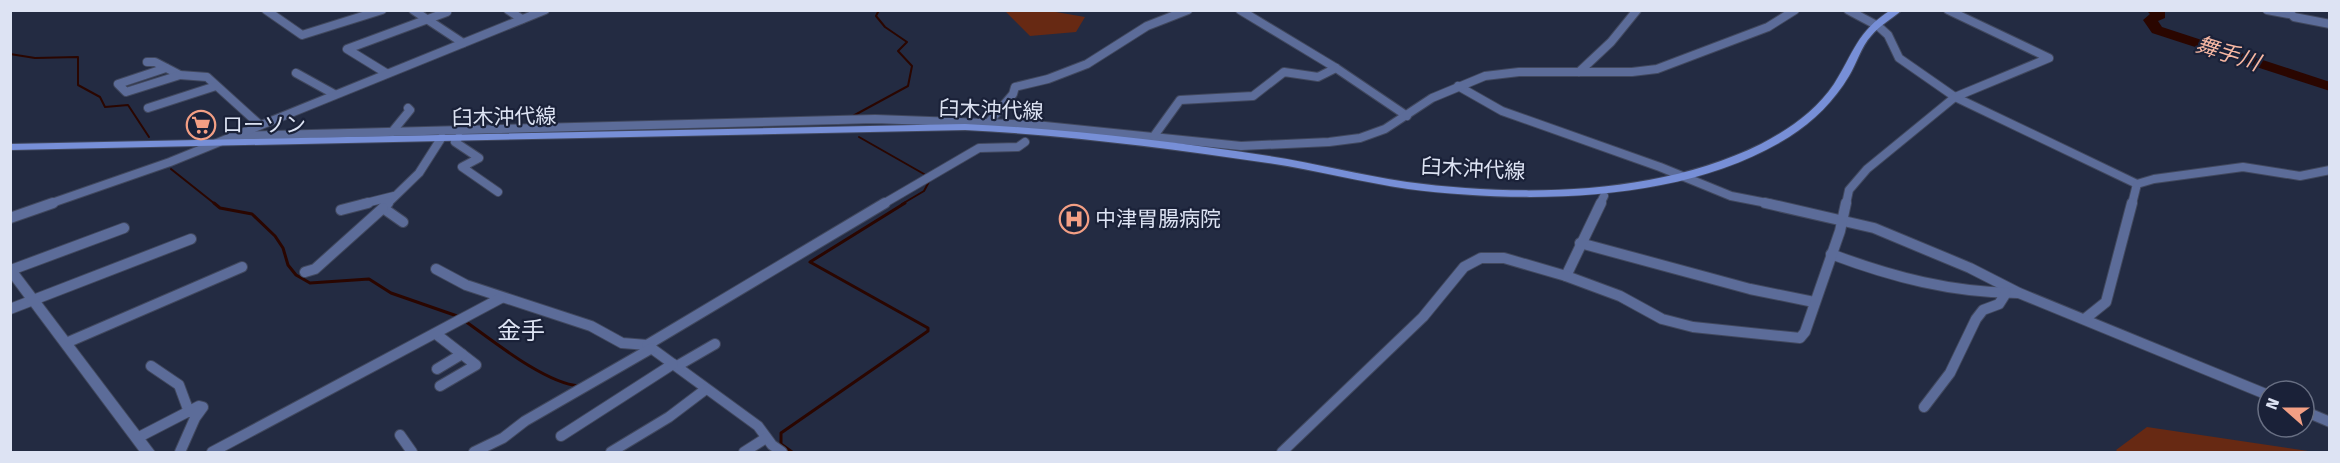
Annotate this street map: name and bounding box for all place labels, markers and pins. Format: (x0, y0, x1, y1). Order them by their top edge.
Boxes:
supermarket icon: ローソン (185, 109, 217, 141)
place label: ローソン (222, 112, 306, 138)
hospital icon: 中津胃腸病院 (1058, 203, 1090, 235)
place label: 中津胃腸病院 (1095, 206, 1221, 232)

